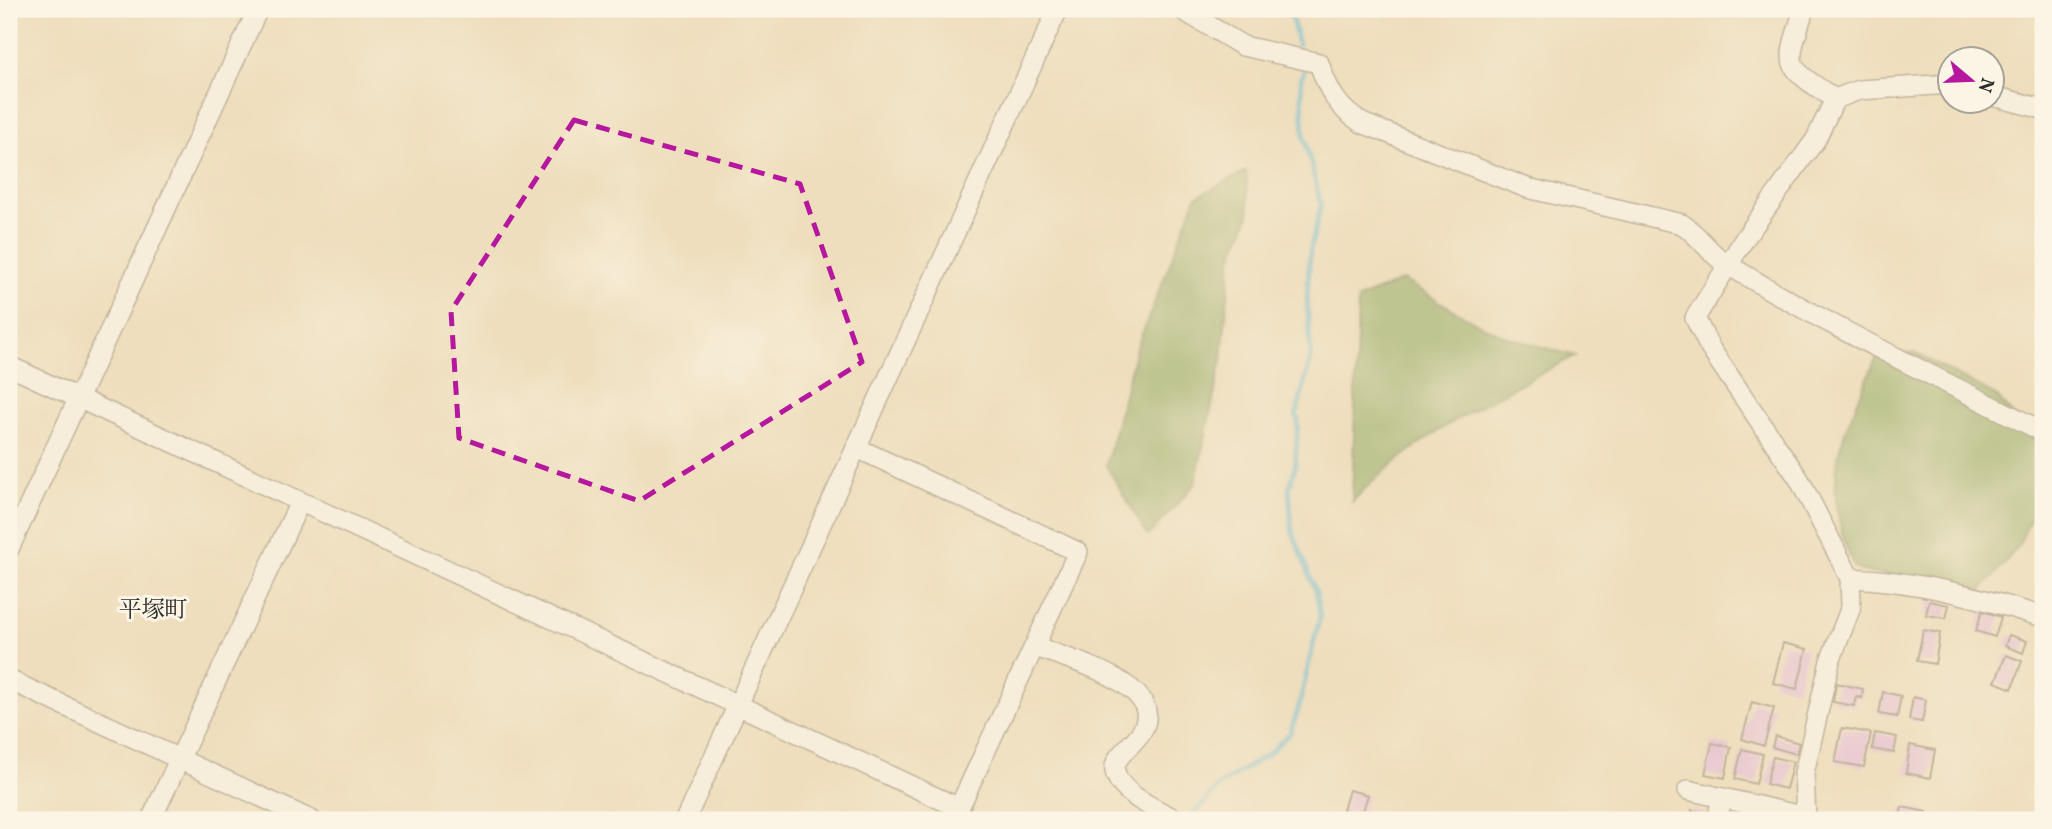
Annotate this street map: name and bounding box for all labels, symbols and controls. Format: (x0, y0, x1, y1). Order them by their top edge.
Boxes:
north arrow (1937, 46, 2007, 116)
text: N (1971, 74, 2000, 96)
district label: 平塚町 (119, 595, 188, 627)

